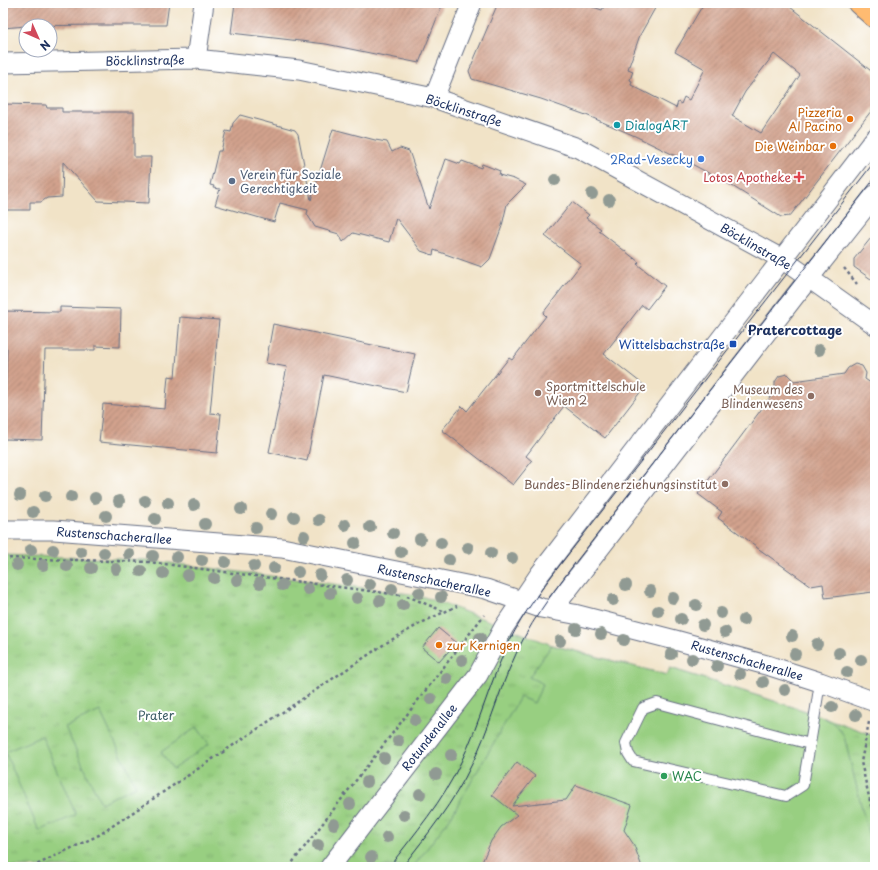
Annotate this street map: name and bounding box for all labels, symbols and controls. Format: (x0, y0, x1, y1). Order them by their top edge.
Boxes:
north arrow (18, 18, 58, 58)
text: N (36, 36, 55, 55)
street label: Böcklinstraße (105, 50, 185, 70)
street label: Böcklinstraße (423, 89, 505, 131)
place label: Pizzeria Al Pacino (788, 103, 842, 135)
marker: Pizzeria Al Pacino (845, 114, 855, 124)
place label: DialogART (625, 116, 689, 134)
marker: DialogART (612, 120, 622, 130)
place label: Die Weinbar (755, 137, 826, 155)
marker: Die Weinbar (828, 141, 838, 151)
place label: 2Rad-Vesecky (610, 150, 693, 168)
marker: 2Rad-Vesecky (696, 154, 706, 164)
place label: Verein für Soziale Gerechtigkeit (240, 165, 342, 197)
place label: Lotos Apotheke (703, 168, 791, 186)
marker: Lotos Apotheke (794, 172, 804, 182)
marker: Verein für Soziale Gerechtigkeit (227, 176, 237, 186)
street label: Böcklinstraße (717, 218, 795, 274)
district label: Pratercottage (748, 320, 842, 339)
place label: Wittelsbachstraße (619, 335, 725, 353)
marker: Wittelsbachstraße (728, 339, 738, 349)
place label: Sportmittelschule Wien 2 (546, 377, 646, 409)
place label: Museum des Blindenwesens (721, 380, 804, 412)
marker: Sportmittelschule Wien 2 (533, 388, 543, 398)
marker: Museum des Blindenwesens (806, 391, 816, 401)
place label: Bundes-Blindenerziehungsinstitut (524, 475, 717, 493)
marker: Bundes-Blindenerziehungsinstitut (720, 479, 730, 489)
street label: Rustenschacherallee (56, 522, 172, 548)
street label: Rustenschacherallee (376, 559, 492, 601)
street label: Rustenschacherallee (689, 635, 805, 685)
place label: zur Kernigen (447, 636, 520, 654)
marker: zur Kernigen (434, 640, 444, 650)
street label: Rotundenallee (397, 699, 461, 774)
park label: Prater (138, 706, 175, 724)
place label: WAC (672, 767, 702, 785)
marker: WAC (659, 771, 669, 781)

